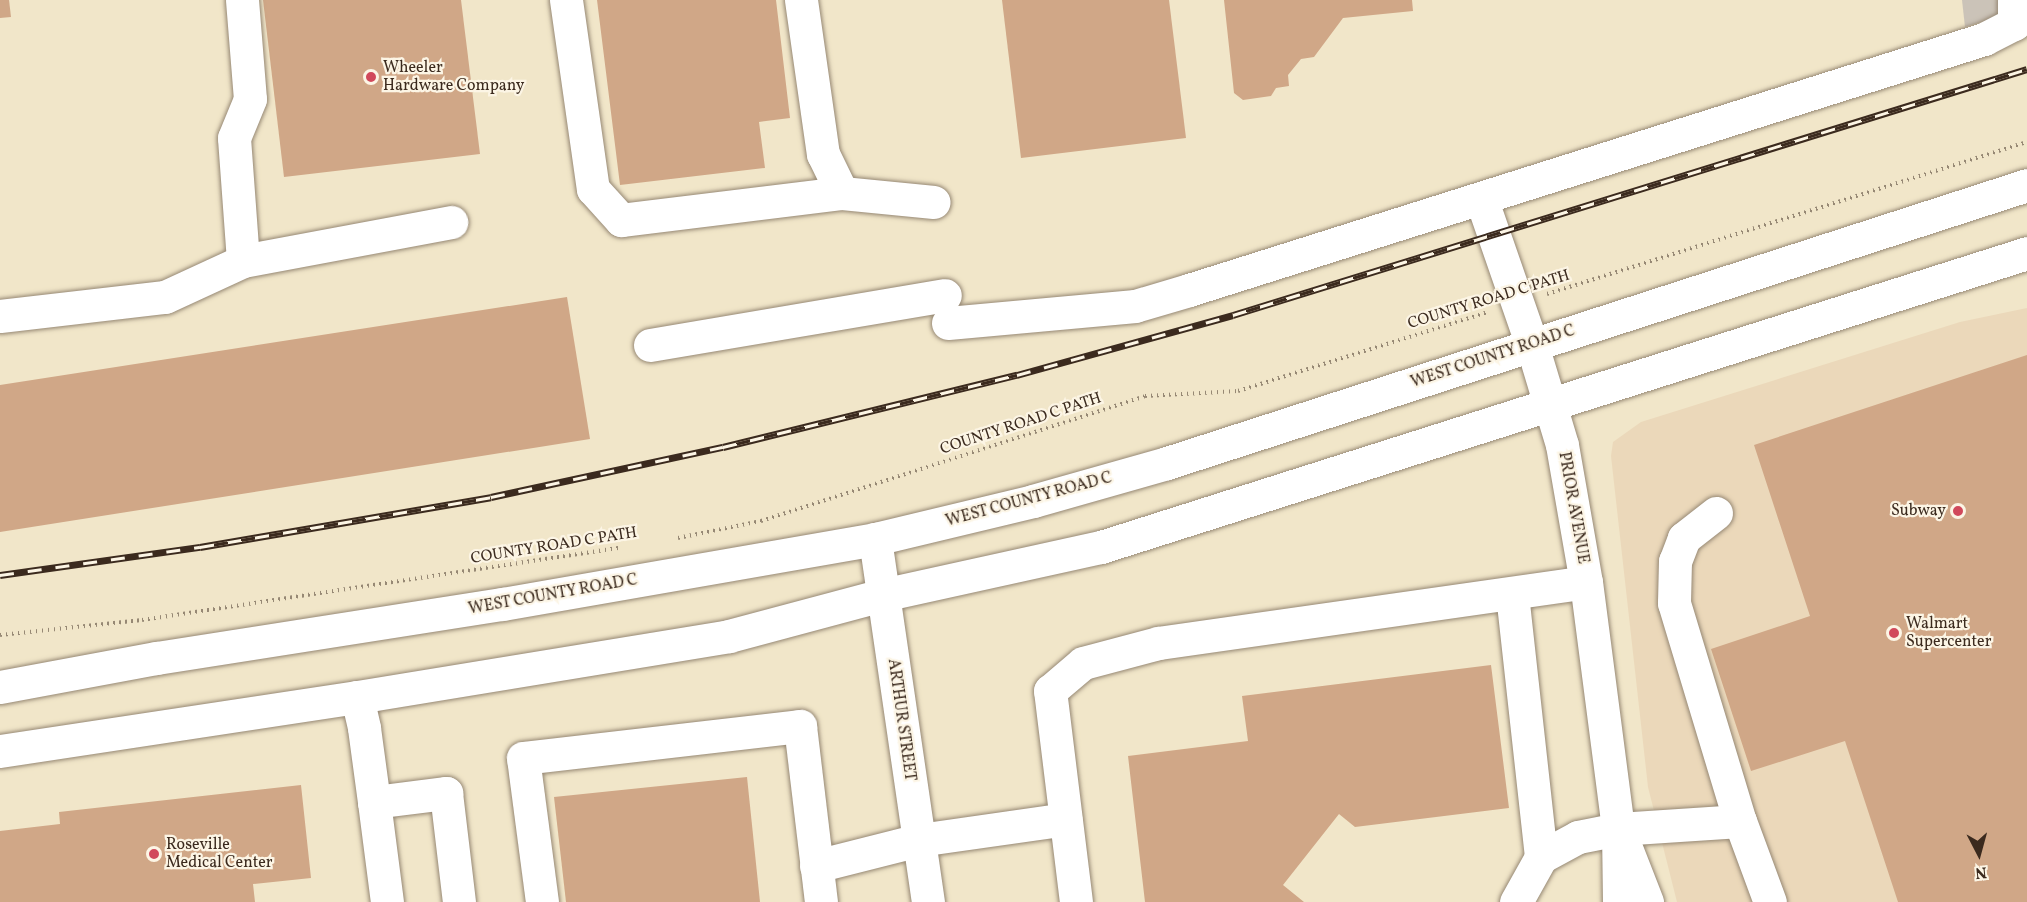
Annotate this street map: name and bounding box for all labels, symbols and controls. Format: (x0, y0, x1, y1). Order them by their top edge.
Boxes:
place label: Wheeler Hardware Company (383, 58, 524, 96)
marker: Wheeler Hardware Company (364, 70, 378, 84)
street label: COUNTY ROAD C PATH (1405, 266, 1573, 334)
street label: WEST COUNTY ROAD C (1408, 321, 1578, 393)
street label: COUNTY ROAD C PATH (938, 389, 1104, 459)
street label: PRIOR AVENUE (1554, 450, 1592, 566)
street label: WEST COUNTY ROAD C (943, 468, 1115, 532)
place label: Subway (1891, 501, 1946, 521)
marker: Subway (1951, 504, 1965, 518)
street label: COUNTY ROAD C PATH (469, 523, 639, 569)
street label: WEST COUNTY ROAD C (466, 571, 640, 619)
place label: Walmart Supercenter (1906, 614, 1991, 652)
marker: Walmart Supercenter (1887, 626, 1901, 640)
street label: ARTHUR STREET (883, 658, 919, 782)
north arrow (1949, 824, 2009, 884)
place label: Roseville Medical Center (166, 835, 272, 873)
marker: Roseville Medical Center (147, 847, 161, 861)
text: N (1974, 860, 1988, 883)

